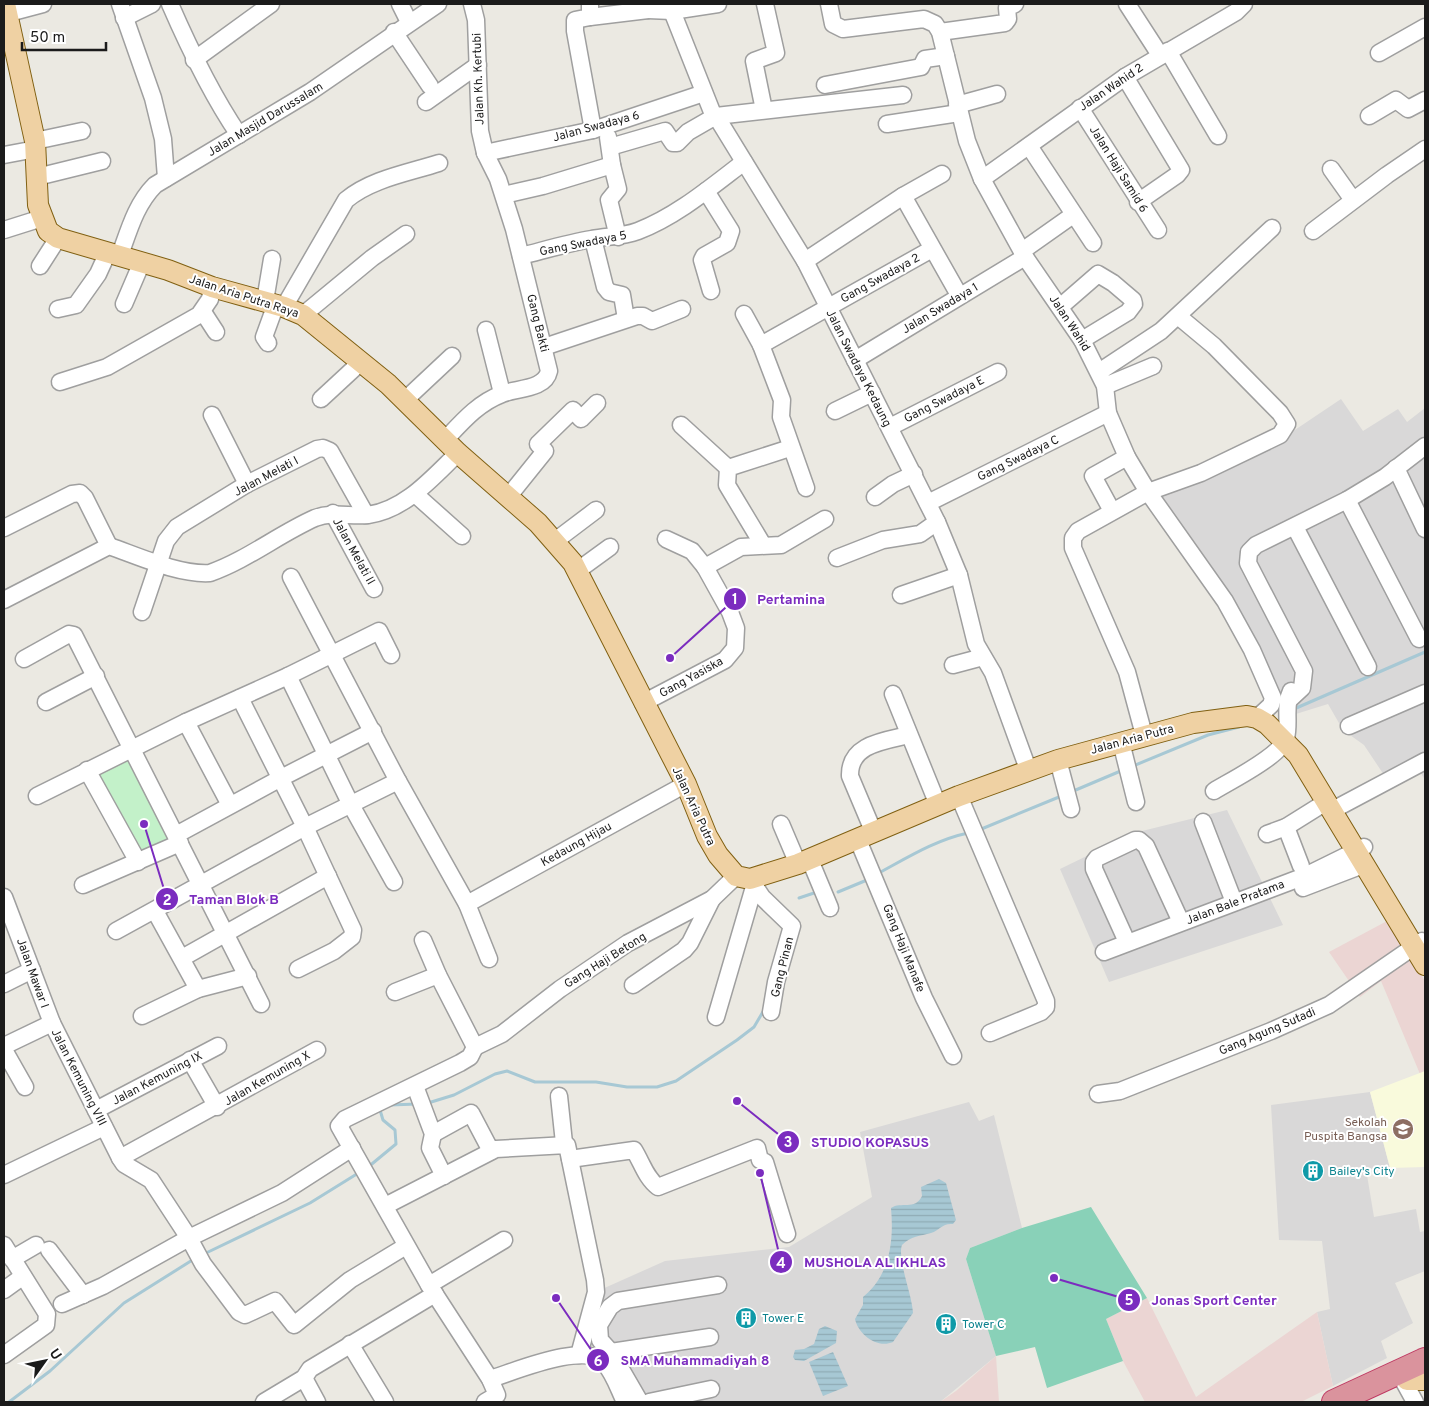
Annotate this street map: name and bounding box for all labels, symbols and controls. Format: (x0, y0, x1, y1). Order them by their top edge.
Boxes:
scale bar (22, 20, 106, 52)
text: 50 m (30, 29, 65, 48)
street label: Jalan Kh. Kertubi (469, 33, 489, 125)
street label: Jalan Wahid 2 (1076, 60, 1147, 115)
street label: Jalan Masjid Darussalam (205, 79, 326, 161)
street label: Jalan Swadaya 6 (551, 108, 641, 146)
street label: Jalan Haji Samid 6 (1085, 123, 1151, 216)
street label: Gang Swadaya 5 (538, 228, 628, 260)
street label: Gang Swadaya 2 (838, 250, 923, 307)
street label: Jalan Aria Putra Raya (187, 272, 301, 322)
street label: Jalan Swadaya 1 (899, 280, 982, 338)
street label: Jalan Wahid (1045, 292, 1093, 355)
street label: Gang Bakti (522, 293, 552, 354)
street label: Jalan Swadaya Kedaung (821, 307, 895, 430)
street label: Gang Swadaya E (901, 373, 987, 427)
street label: Gang Swadaya C (975, 432, 1062, 486)
street label: Jalan Melati I (231, 453, 302, 501)
street label: Jalan Melati II (328, 515, 378, 588)
callout: Pertamina (722, 584, 835, 613)
text: 1 (732, 591, 738, 610)
text: Pertamina (757, 592, 825, 609)
street label: Gang Yasiska (657, 654, 726, 702)
street label: Jalan Aria Putra (1089, 721, 1176, 759)
street label: Jalan Aria Putra (668, 764, 718, 849)
street label: Kedaung Hijau (538, 819, 615, 871)
street label: Jalan Bale Pratama (1184, 877, 1287, 929)
callout: Taman Blok B (154, 885, 289, 914)
text: 2 (162, 892, 172, 911)
text: Taman Blok B (189, 892, 279, 909)
street label: Gang Haji Manafe (878, 902, 928, 995)
street label: Gang Haji Betong (561, 929, 650, 993)
street label: Gang Pinan (768, 935, 798, 999)
street label: Jalan Mawar I (12, 936, 52, 1011)
street label: Gang Agung Sutadi (1217, 1004, 1318, 1060)
street label: Jalan Kemuning VIII (47, 1026, 110, 1129)
street label: Jalan Kemuning IX (109, 1048, 205, 1109)
street label: Jalan Kemuning X (222, 1048, 313, 1110)
place label: Sekolah Puspita Bangsa (1304, 1115, 1387, 1145)
school or university icon: Sekolah Puspita Bangsa (1391, 1117, 1415, 1141)
callout: STUDIO KOPASUS (776, 1128, 939, 1157)
text: 3 (784, 1134, 793, 1153)
text: STUDIO KOPASUS (811, 1135, 929, 1152)
building icon: Bailey's City (1301, 1159, 1325, 1183)
place label: Bailey's City (1329, 1164, 1395, 1180)
callout: MUSHOLA AL IKHLAS (769, 1248, 957, 1277)
text: 4 (776, 1255, 786, 1274)
text: MUSHOLA AL IKHLAS (804, 1255, 946, 1272)
callout: Jonas Sport Center (1116, 1285, 1287, 1314)
text: 5 (1124, 1292, 1134, 1311)
text: Jonas Sport Center (1151, 1293, 1277, 1310)
building icon: Tower E (734, 1306, 758, 1330)
place label: Tower E (762, 1311, 804, 1327)
building icon: Tower C (934, 1312, 958, 1336)
place label: Tower C (962, 1317, 1005, 1333)
north arrow (20, 1336, 70, 1386)
text: U (45, 1346, 64, 1364)
callout: SMA Muhammadiyah 8 (585, 1346, 780, 1375)
text: 6 (593, 1353, 603, 1372)
text: SMA Muhammadiyah 8 (620, 1353, 770, 1370)

